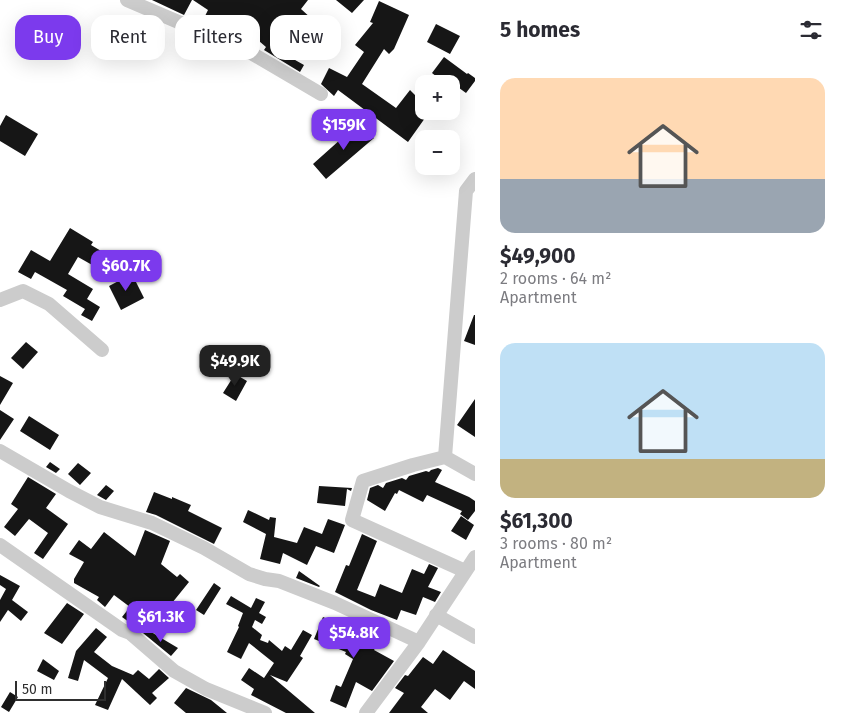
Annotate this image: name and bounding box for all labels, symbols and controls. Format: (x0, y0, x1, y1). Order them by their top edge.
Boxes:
chip: Buy (15, 15, 81, 60)
chip: Rent (91, 15, 165, 60)
chip: Filters (175, 15, 260, 60)
chip: New (270, 15, 341, 60)
icon: filters (797, 16, 825, 44)
text: 5 homes (500, 17, 580, 43)
map controls (415, 75, 460, 175)
button: + (415, 75, 460, 120)
pin: $159K (309, 108, 379, 151)
icon: home (618, 111, 708, 201)
text: $159K (322, 115, 366, 134)
button: − (415, 130, 460, 175)
text: $49,900 (500, 243, 576, 269)
pin: $60.7K (85, 250, 167, 292)
text: $60.7K (102, 256, 150, 275)
text: 2 rooms · 64 m² (500, 269, 611, 288)
text: Apartment (500, 288, 577, 307)
pin: $49.9K (194, 344, 276, 387)
text: $49.9K (210, 351, 260, 370)
icon: home (618, 376, 708, 466)
text: $61,300 (500, 508, 573, 534)
text: 3 rooms · 80 m² (500, 534, 612, 553)
text: Apartment (500, 553, 577, 572)
pin: $61.3K (120, 600, 202, 643)
text: $61.3K (138, 607, 184, 626)
pin: $54.8K (313, 616, 395, 659)
text: $54.8K (329, 623, 379, 642)
scale bar (15, 678, 106, 701)
text: 50 m (22, 681, 53, 698)

